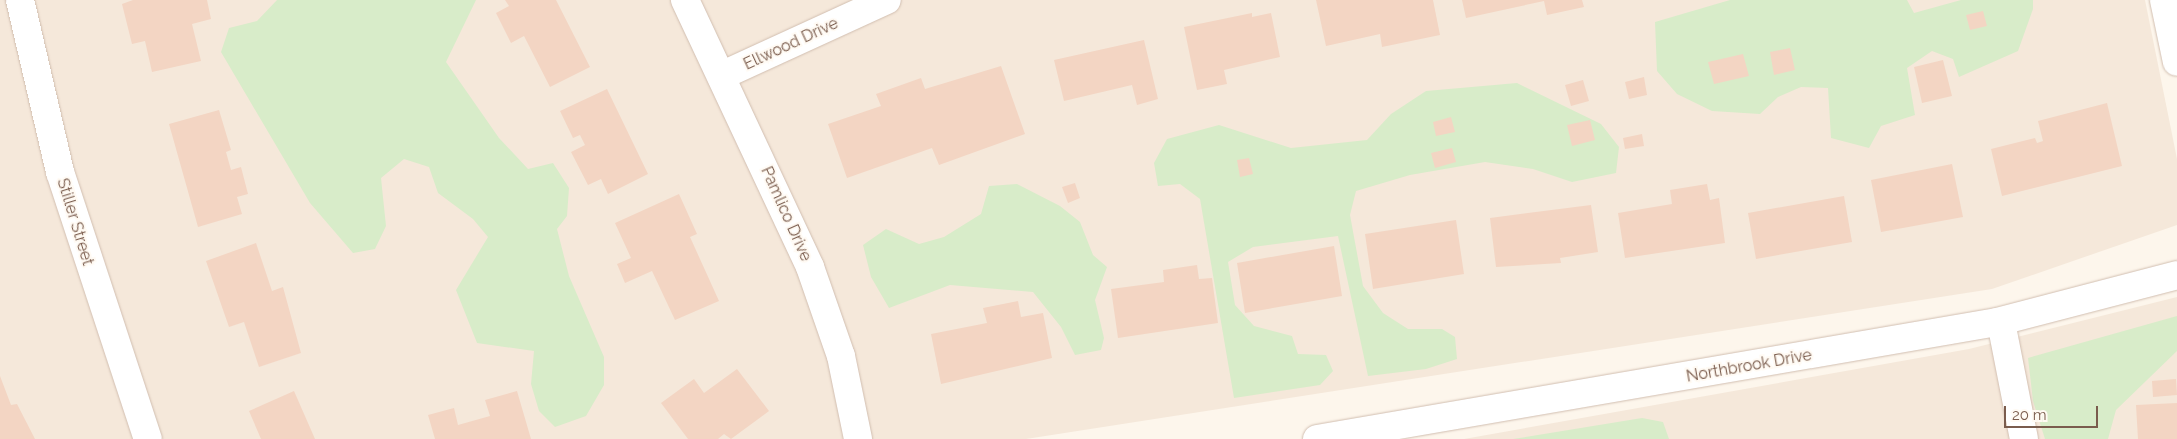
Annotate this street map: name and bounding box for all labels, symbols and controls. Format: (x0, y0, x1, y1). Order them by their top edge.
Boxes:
street label: Ellwood Drive (741, 14, 841, 74)
street label: Pamlico Drive (757, 164, 815, 264)
street label: Stiller Street (53, 176, 97, 268)
street label: Northbrook Drive (1685, 346, 1813, 386)
scale bar (2007, 396, 2101, 428)
text: 20 m (2012, 406, 2047, 424)

